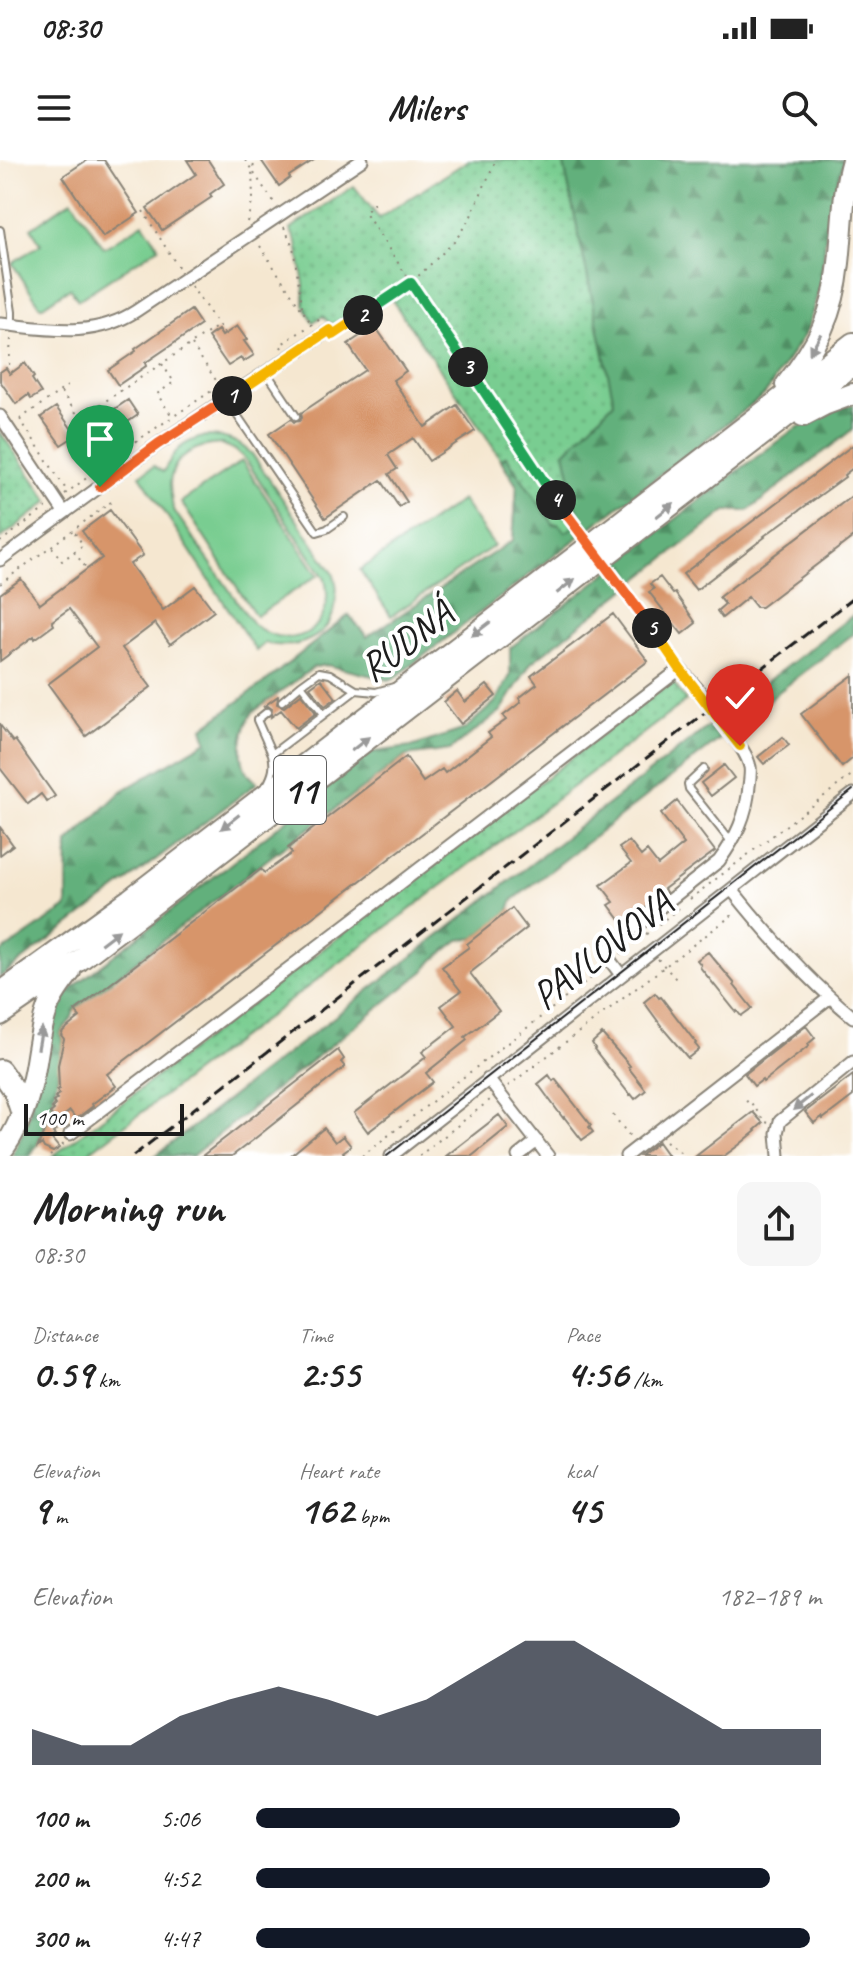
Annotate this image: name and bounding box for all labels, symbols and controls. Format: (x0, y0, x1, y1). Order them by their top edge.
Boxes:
text: 08:30 (40, 9, 100, 47)
text: Milers (388, 85, 465, 131)
icon: menu (32, 86, 76, 130)
icon: search (777, 86, 821, 130)
pin: 2 (343, 295, 383, 335)
text: 2 (358, 301, 368, 329)
one-way arrow (808, 333, 822, 356)
pin: 3 (448, 347, 488, 387)
text: 3 (463, 353, 473, 381)
pin: 1 (212, 376, 252, 416)
text: 1 (227, 382, 237, 410)
pin (66, 405, 134, 487)
icon: arrive (78, 417, 122, 461)
pin: 4 (536, 480, 576, 520)
text: 4 (551, 486, 561, 514)
one-way arrow (655, 502, 675, 518)
one-way arrow (556, 578, 576, 594)
street label: RUDNÁ (349, 586, 467, 693)
pin: 5 (632, 608, 672, 648)
text: 5 (647, 614, 657, 642)
one-way arrow (471, 621, 491, 637)
pin (706, 664, 774, 746)
icon: check (718, 676, 762, 720)
one-way arrow (350, 737, 370, 753)
road number: 11 (274, 756, 326, 824)
one-way arrow (220, 813, 241, 829)
street label: PAVLOVOVA (521, 878, 684, 1021)
one-way arrow (99, 930, 120, 946)
one-way arrow (35, 1026, 47, 1051)
one-way arrow (792, 1094, 812, 1111)
scale bar (24, 1100, 184, 1136)
text: 100 m (36, 1104, 83, 1132)
text: Morning run (32, 1180, 224, 1235)
button: share (737, 1182, 821, 1266)
text: 08:30 (32, 1238, 84, 1271)
text: Distance (32, 1321, 98, 1349)
text: Time (299, 1321, 333, 1349)
text: Pace (566, 1321, 600, 1349)
text: 0.59 (32, 1349, 93, 1399)
text: 2:55 (299, 1349, 360, 1399)
text: 4:56 (566, 1349, 628, 1399)
text: km (93, 1366, 120, 1394)
text: /km (628, 1366, 662, 1394)
text: Elevation (32, 1457, 100, 1485)
text: Heart rate (299, 1457, 379, 1485)
text: kcal (566, 1457, 595, 1485)
text: 9 (32, 1485, 50, 1535)
text: 162 (299, 1485, 354, 1535)
text: 45 (566, 1485, 601, 1535)
text: m (50, 1502, 67, 1530)
text: bpm (354, 1502, 389, 1530)
text: Elevation (32, 1580, 112, 1613)
text: 182–189 m (718, 1580, 821, 1613)
text: 100 m (32, 1802, 88, 1835)
text: 5:06 (160, 1802, 200, 1835)
text: 200 m (32, 1862, 88, 1895)
text: 4:52 (160, 1862, 200, 1895)
text: 300 m (32, 1922, 88, 1955)
text: 4:47 (160, 1922, 200, 1955)

